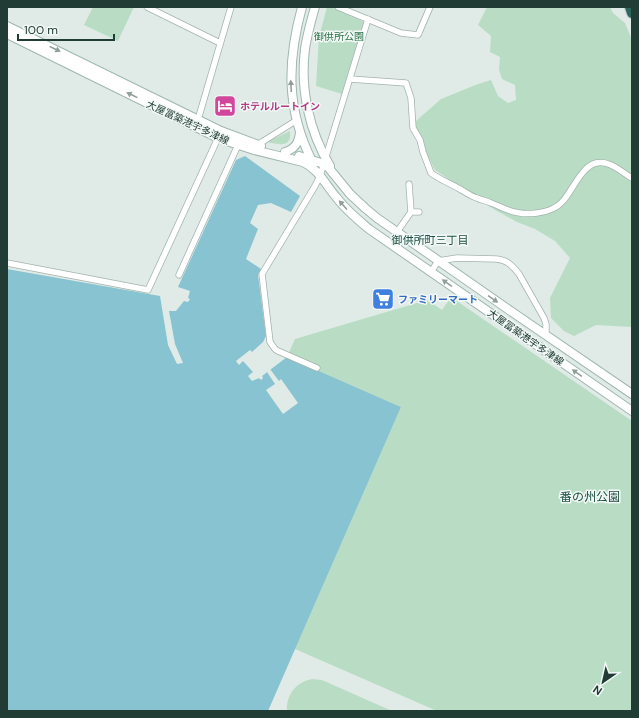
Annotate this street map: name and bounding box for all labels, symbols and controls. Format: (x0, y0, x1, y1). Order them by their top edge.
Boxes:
scale bar (18, 16, 114, 42)
text: 100 m (24, 22, 58, 38)
park label: 御供所公園 (314, 30, 364, 43)
one-way arrow (49, 46, 60, 52)
one-way arrow (288, 80, 295, 92)
one-way arrow (126, 92, 137, 98)
hotel icon: ホテルルートイン (212, 93, 238, 119)
street label: 大屋冨築港宇多津線 (144, 98, 231, 147)
place label: ホテルルートイン (240, 100, 320, 113)
one-way arrow (338, 200, 347, 211)
district label: 御供所町三丁目 (391, 233, 469, 247)
one-way arrow (442, 279, 452, 287)
supermarket icon: ファミリーマート (370, 286, 396, 312)
place label: ファミリーマート (398, 293, 478, 306)
one-way arrow (488, 295, 499, 303)
street label: 大屋冨築港宇多津線 (485, 306, 566, 369)
one-way arrow (571, 369, 582, 377)
district label: 番の州公園 (560, 489, 620, 505)
north arrow (583, 662, 623, 702)
text: N (590, 682, 605, 698)

